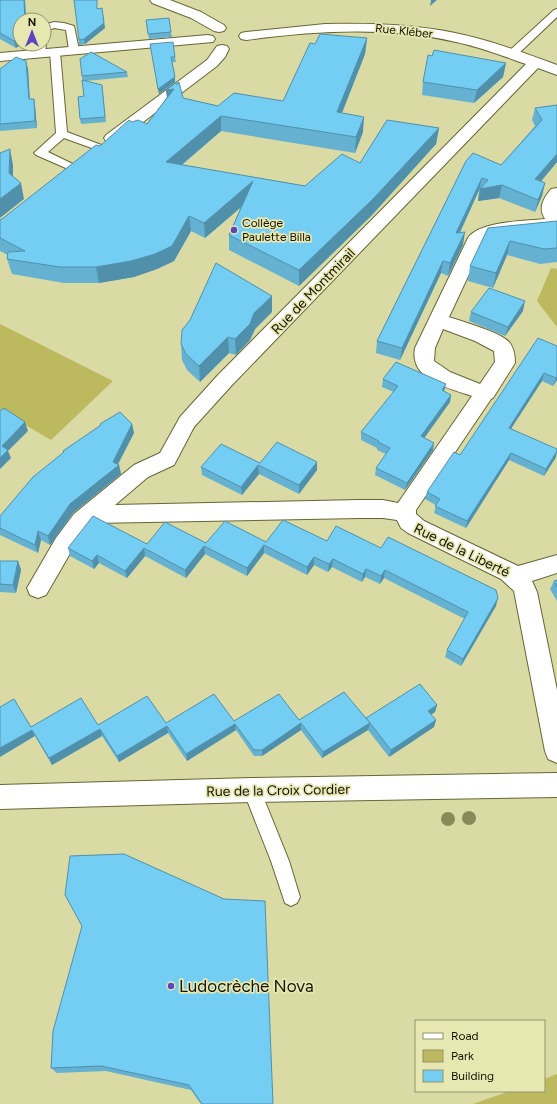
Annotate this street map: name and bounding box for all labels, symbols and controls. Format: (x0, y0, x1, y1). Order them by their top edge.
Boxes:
north arrow (12, 12, 52, 52)
text: N (28, 16, 36, 29)
street label: Rue Kléber (374, 21, 434, 41)
place label: Collège Paulette Billa (242, 216, 311, 244)
marker: Collège Paulette Billa (229, 225, 239, 235)
street label: Rue de Montmirail (268, 245, 359, 338)
street label: Rue de la Liberté (411, 520, 513, 581)
street label: Rue de la Croix Cordier (206, 781, 350, 800)
place label: Ludocrèche Nova (179, 976, 314, 996)
marker: Ludocrèche Nova (166, 981, 176, 991)
legend (415, 1020, 545, 1092)
text: Road (451, 1029, 479, 1043)
text: Park (451, 1049, 474, 1063)
text: Building (451, 1069, 494, 1083)

